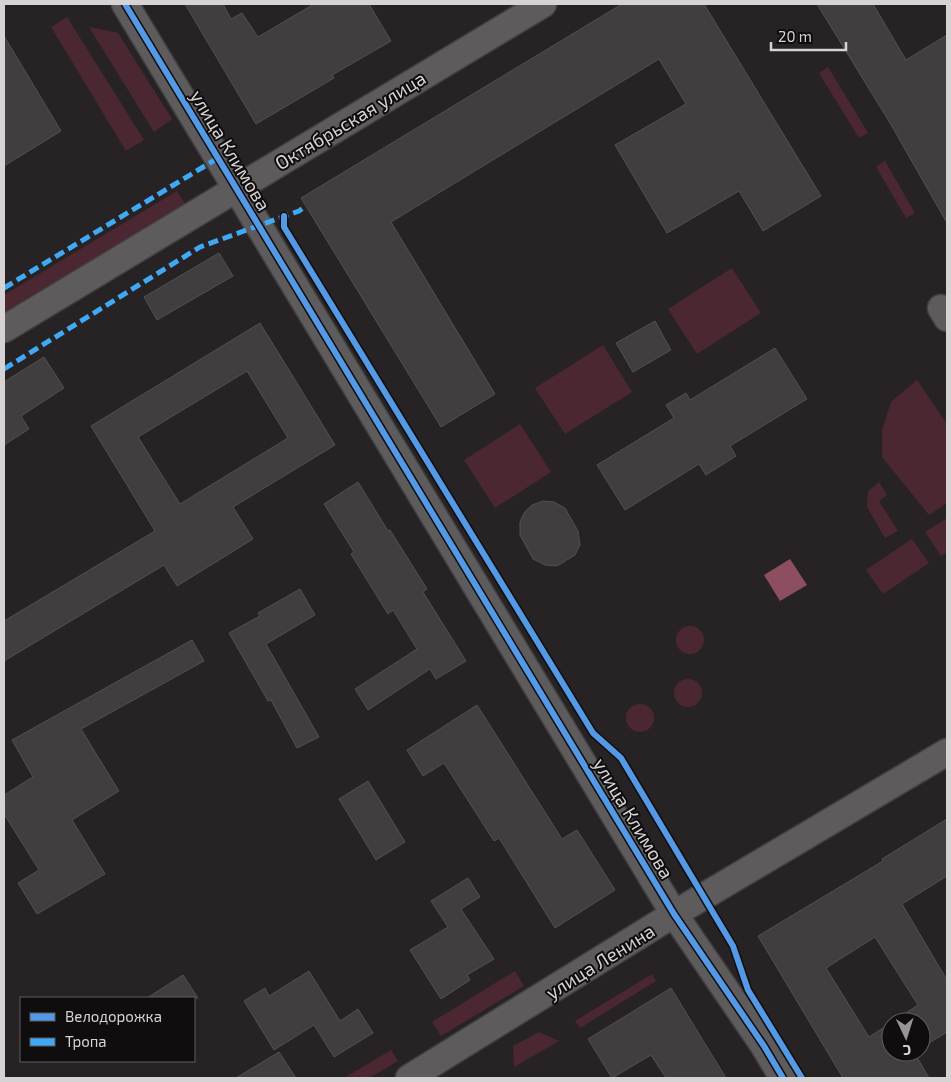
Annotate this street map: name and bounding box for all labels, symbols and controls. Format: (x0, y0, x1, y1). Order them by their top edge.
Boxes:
scale bar (771, 20, 846, 52)
text: 20 m (778, 27, 812, 45)
street label: Октябрьская улица (270, 66, 430, 175)
street label: улица Климова (185, 86, 276, 215)
street label: улица Климова (588, 754, 679, 883)
street label: улица Ленина (541, 918, 659, 1004)
legend (20, 997, 195, 1062)
text: Велодорожка (65, 1007, 162, 1025)
north arrow (881, 1012, 931, 1062)
text: Тропа (65, 1032, 107, 1050)
text: С (902, 1042, 912, 1059)

